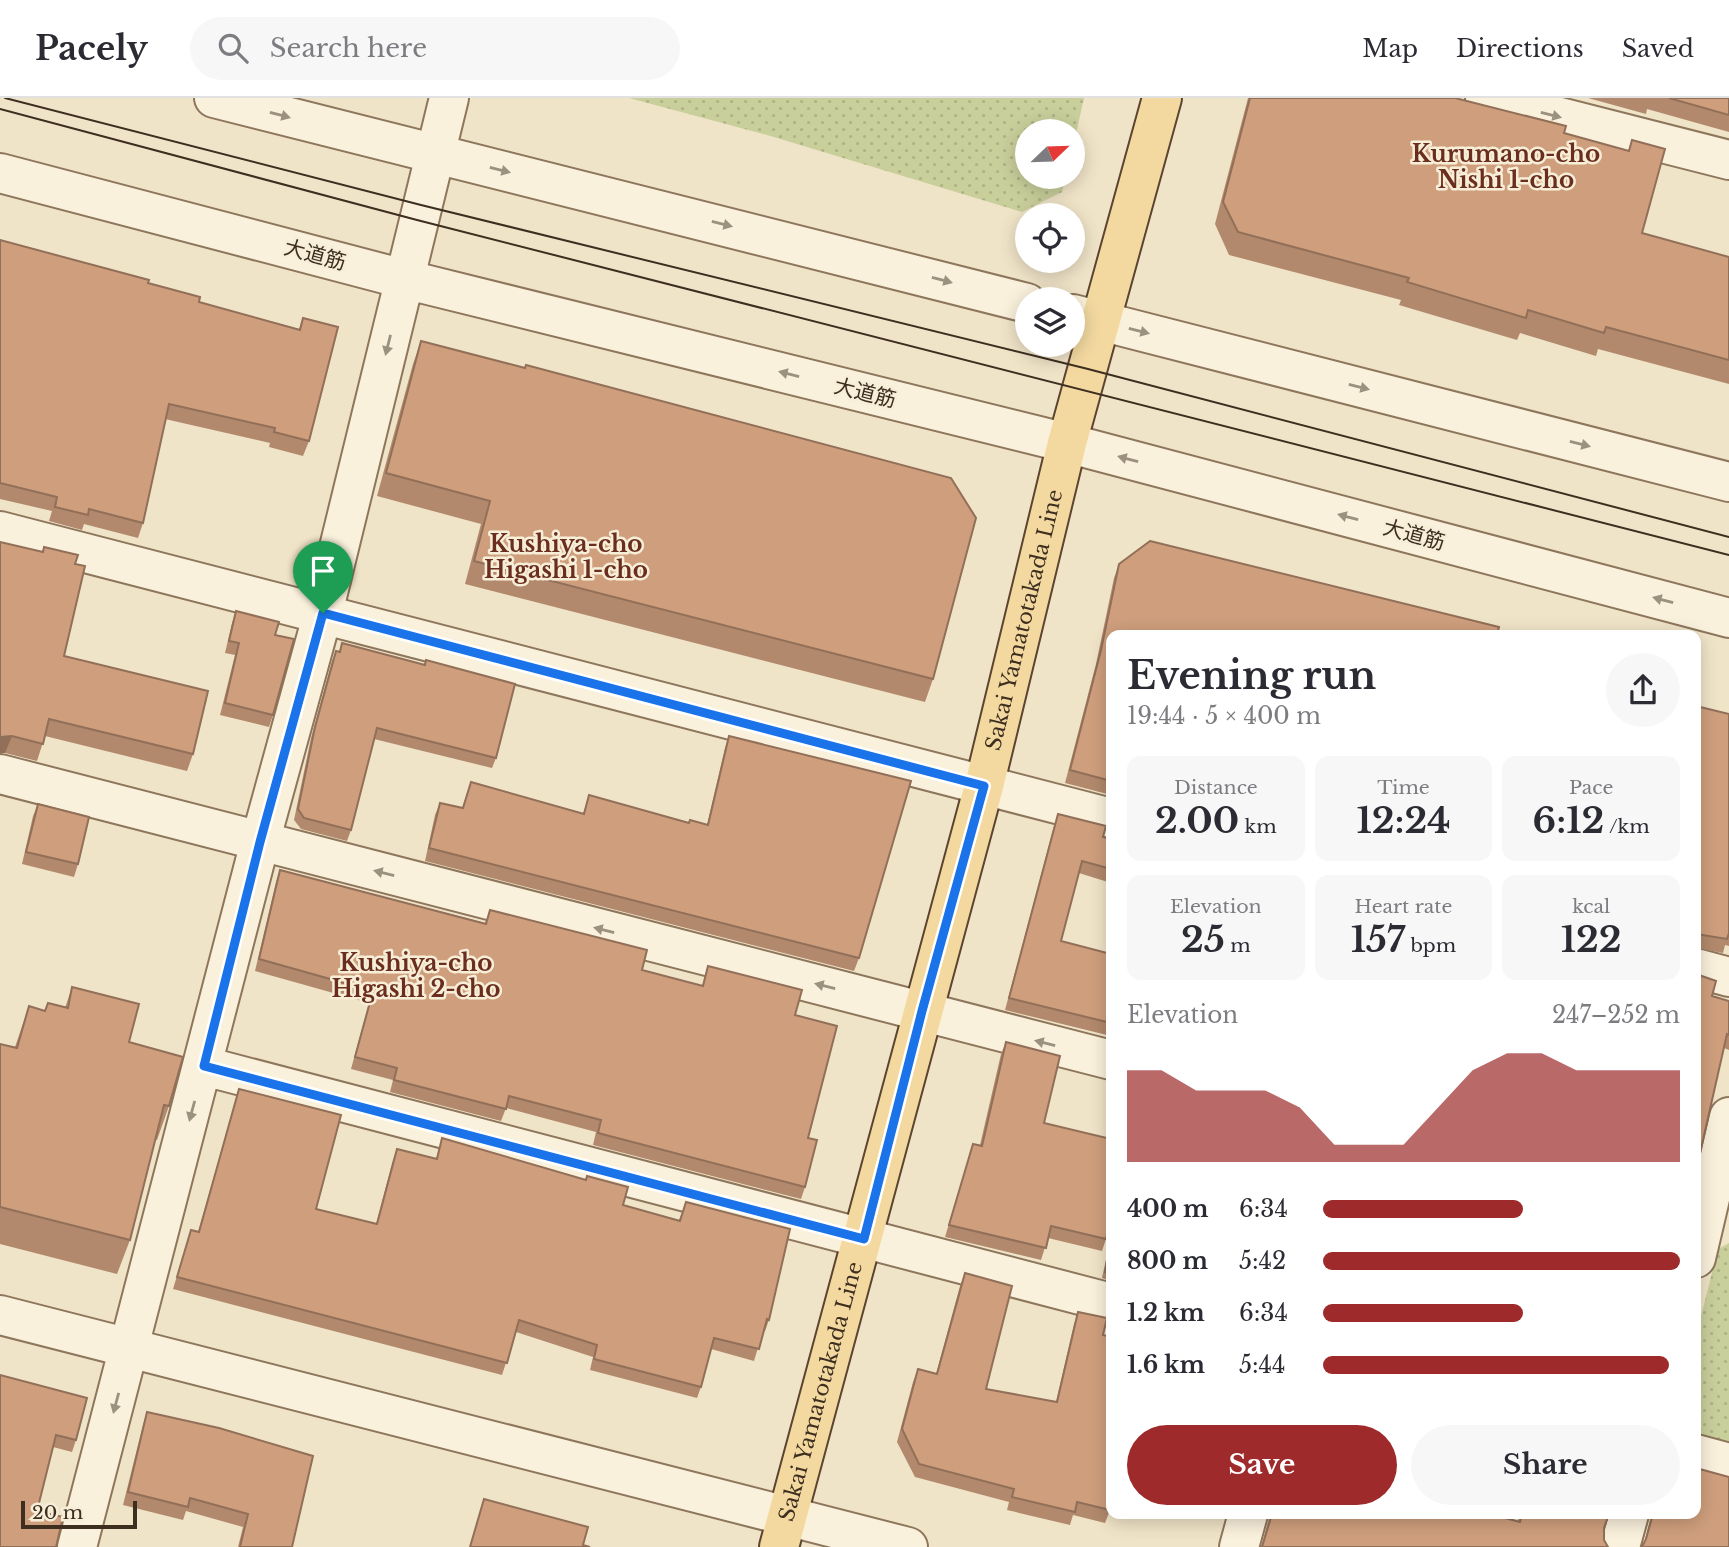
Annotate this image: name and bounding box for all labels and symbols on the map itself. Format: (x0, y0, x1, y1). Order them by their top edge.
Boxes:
one-way arrow (269, 110, 291, 121)
one-way arrow (1540, 110, 1562, 121)
north arrow (1015, 119, 1085, 189)
district label: Kurumano-cho Nishi 1-cho (1412, 140, 1600, 194)
one-way arrow (490, 165, 512, 176)
one-way arrow (711, 219, 733, 230)
street label: 大道筋 (281, 234, 349, 276)
one-way arrow (931, 275, 953, 286)
one-way arrow (1128, 326, 1150, 337)
one-way arrow (382, 334, 393, 356)
one-way arrow (778, 368, 800, 379)
street label: 大道筋 (831, 373, 899, 413)
one-way arrow (1349, 382, 1371, 393)
one-way arrow (1570, 439, 1591, 449)
one-way arrow (1117, 453, 1139, 464)
street label: Sakai Yamatotakada Line (980, 487, 1068, 753)
one-way arrow (1337, 511, 1359, 522)
street label: 大道筋 (1380, 514, 1448, 556)
district label: Kushiya-cho Higashi 1-cho (484, 530, 648, 584)
pin (293, 541, 353, 613)
one-way arrow (1652, 594, 1674, 605)
one-way arrow (373, 867, 395, 878)
one-way arrow (593, 924, 615, 935)
district label: Kushiya-cho Higashi 2-cho (332, 949, 500, 1003)
one-way arrow (814, 980, 836, 991)
one-way arrow (1034, 1037, 1056, 1048)
one-way arrow (186, 1100, 197, 1122)
street label: Sakai Yamatotakada Line (773, 1259, 868, 1524)
one-way arrow (111, 1392, 121, 1413)
scale bar (21, 1498, 136, 1530)

